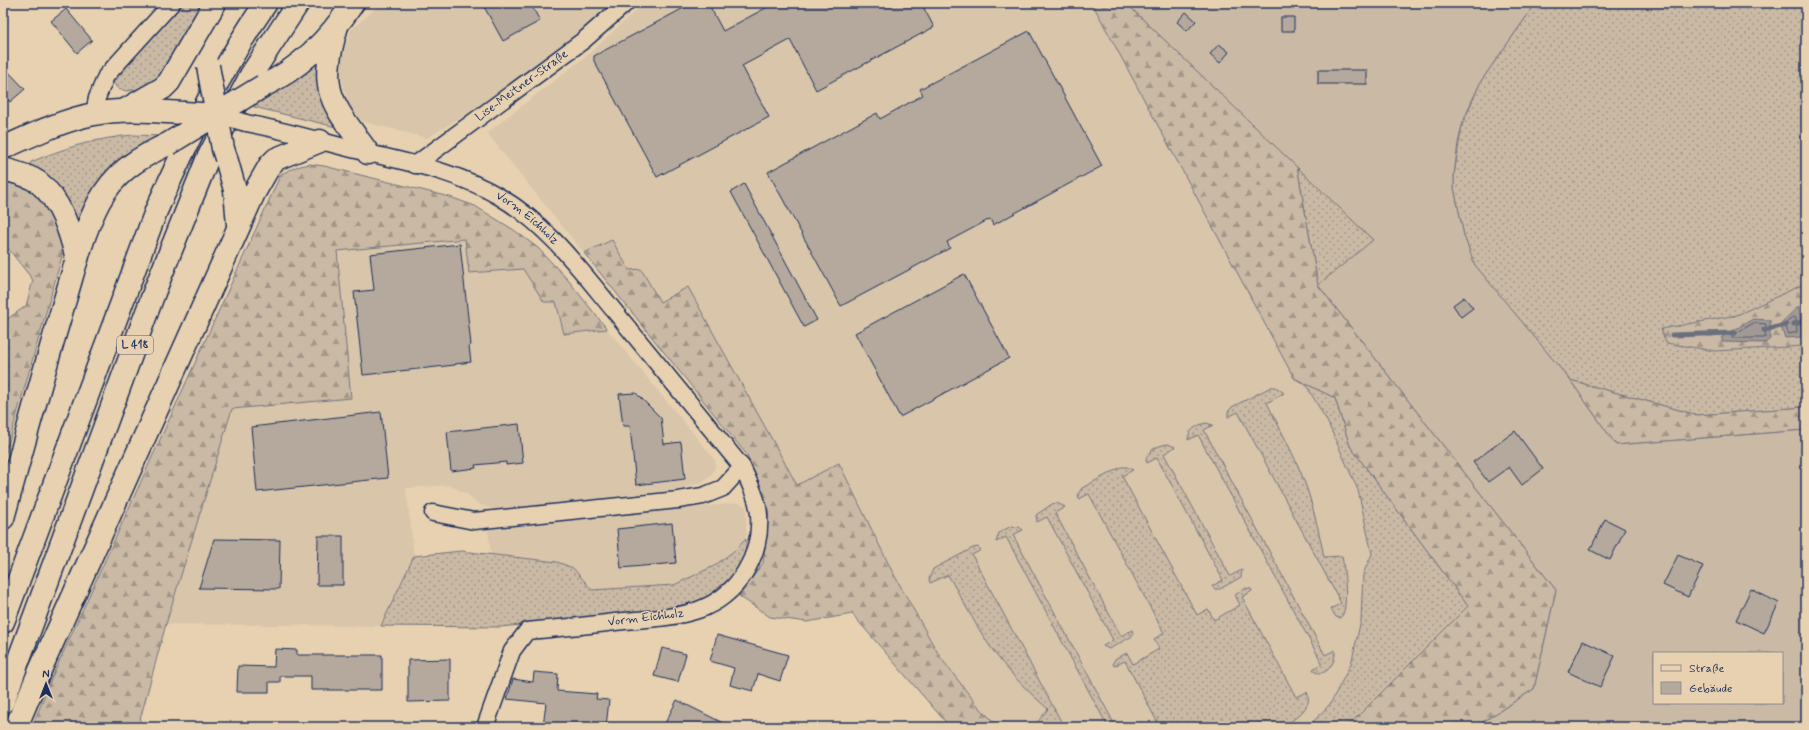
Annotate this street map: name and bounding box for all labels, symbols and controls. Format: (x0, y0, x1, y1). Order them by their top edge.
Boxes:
street label: Lise-Meitner-Straße (472, 46, 572, 125)
street label: Vorm Eichholz (493, 188, 563, 249)
road number: L 418 (117, 336, 153, 354)
street label: Vorm Eichholz (607, 605, 686, 631)
legend (1653, 652, 1783, 704)
text: Straße (1689, 661, 1724, 677)
north arrow (26, 664, 66, 704)
text: N (42, 668, 50, 682)
text: Gebäude (1689, 681, 1732, 697)

